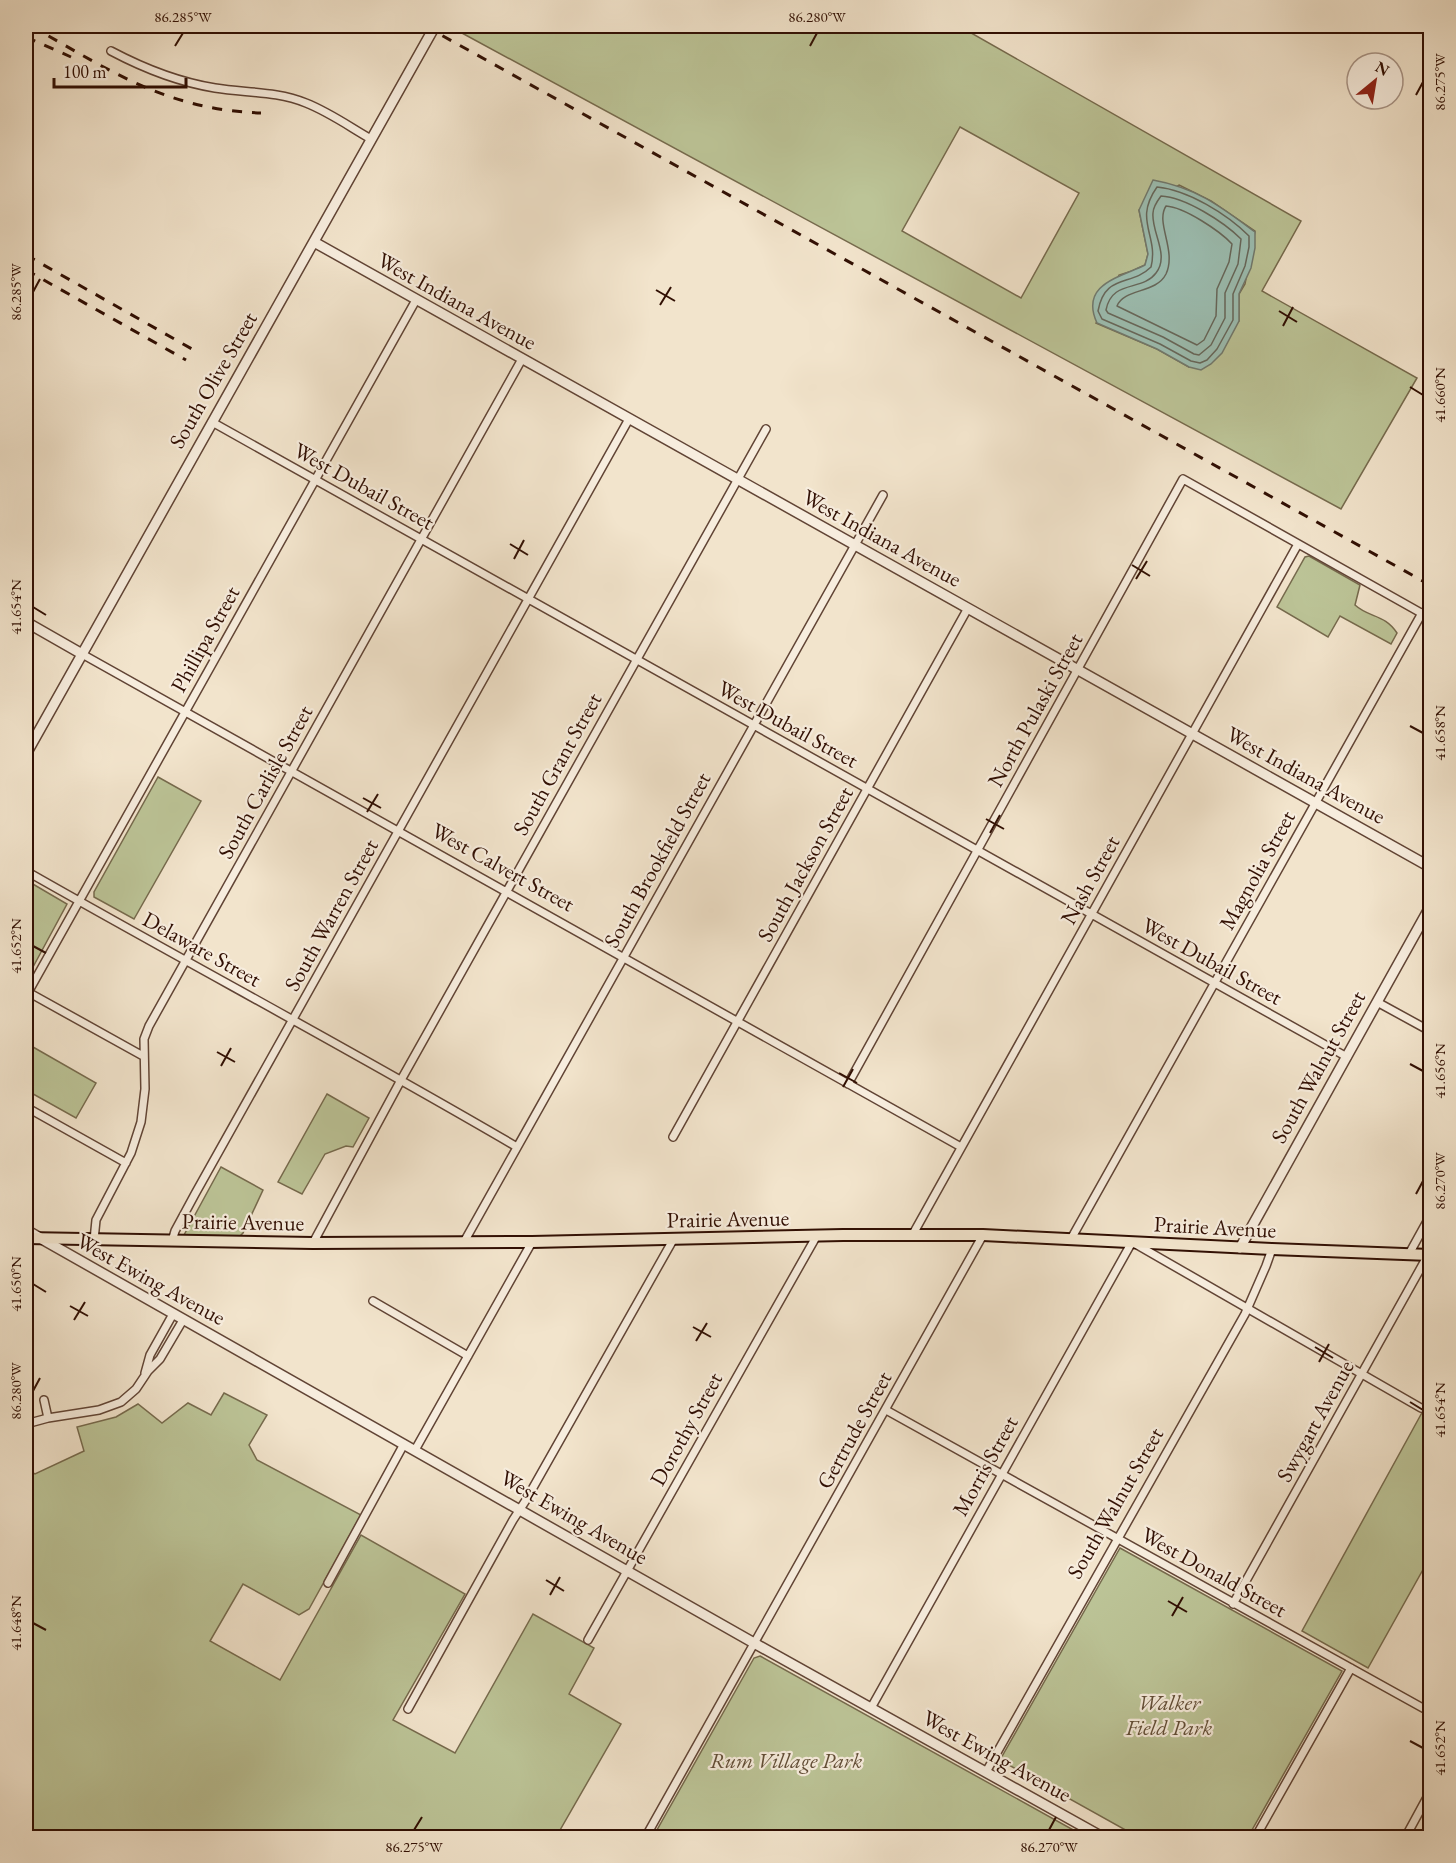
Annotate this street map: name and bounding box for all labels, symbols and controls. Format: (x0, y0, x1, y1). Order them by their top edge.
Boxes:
text: 86.285°W (154, 7, 212, 26)
text: 86.280°W (788, 7, 846, 26)
scale bar (54, 51, 186, 89)
north arrow (1345, 51, 1405, 111)
text: 86.275°W (1430, 53, 1449, 111)
text: N (1371, 56, 1393, 81)
text: 100 m (63, 60, 107, 83)
street label: West Indiana Avenue (372, 245, 542, 357)
text: 86.285°W (6, 263, 25, 321)
street label: South Olive Street (162, 306, 264, 454)
text: 41.660°N (1430, 367, 1449, 423)
street label: West Dubail Street (289, 435, 439, 537)
street label: West Indiana Avenue (797, 482, 967, 594)
text: 41.654°N (6, 579, 25, 635)
street label: Phillipa Street (164, 581, 246, 697)
street label: North Pulaski Street (981, 628, 1089, 792)
street label: West Dubail Street (713, 673, 863, 775)
street label: South Grant Street (506, 687, 608, 840)
street label: South Carlisle Street (211, 700, 319, 864)
text: 41.658°N (1430, 705, 1449, 761)
street label: West Indiana Avenue (1221, 719, 1391, 831)
street label: South Brookfield Street (597, 767, 717, 953)
street label: South Jackson Street (750, 781, 860, 947)
street label: Magnolia Street (1212, 805, 1302, 935)
street label: West Calvert Street (426, 816, 580, 918)
street label: Nash Street (1054, 830, 1126, 930)
street label: South Warren Street (277, 834, 385, 996)
street label: Delaware Street (138, 905, 266, 993)
street label: West Dubail Street (1137, 910, 1287, 1012)
text: 41.652°N (6, 918, 25, 974)
street label: South Walnut Street (1264, 985, 1372, 1148)
text: 41.656°N (1430, 1043, 1449, 1099)
text: 86.270°W (1430, 1152, 1449, 1210)
street label: Prairie Avenue (666, 1203, 790, 1235)
street label: Prairie Avenue (181, 1206, 305, 1238)
street label: Prairie Avenue (1153, 1209, 1277, 1245)
street label: West Ewing Avenue (71, 1226, 231, 1332)
text: 41.650°N (6, 1256, 25, 1312)
street label: Swygart Avenue (1270, 1355, 1361, 1487)
text: 86.280°W (6, 1362, 25, 1420)
street label: Gertrude Street (810, 1366, 898, 1494)
street label: Dorothy Street (643, 1367, 729, 1491)
text: 41.654°N (1430, 1382, 1449, 1438)
street label: Morris Street (946, 1411, 1024, 1521)
street label: South Walnut Street (1060, 1422, 1170, 1584)
street label: West Ewing Avenue (495, 1463, 653, 1571)
street label: West Donald Street (1136, 1520, 1292, 1624)
text: 41.648°N (6, 1595, 25, 1651)
park label: Walker Field Park (1125, 1688, 1212, 1742)
street label: West Ewing Avenue (917, 1703, 1077, 1809)
text: 41.652°N (1430, 1720, 1449, 1776)
park label: Rum Village Park (710, 1746, 862, 1775)
text: 86.275°W (385, 1837, 443, 1856)
text: 86.270°W (1020, 1837, 1078, 1856)

